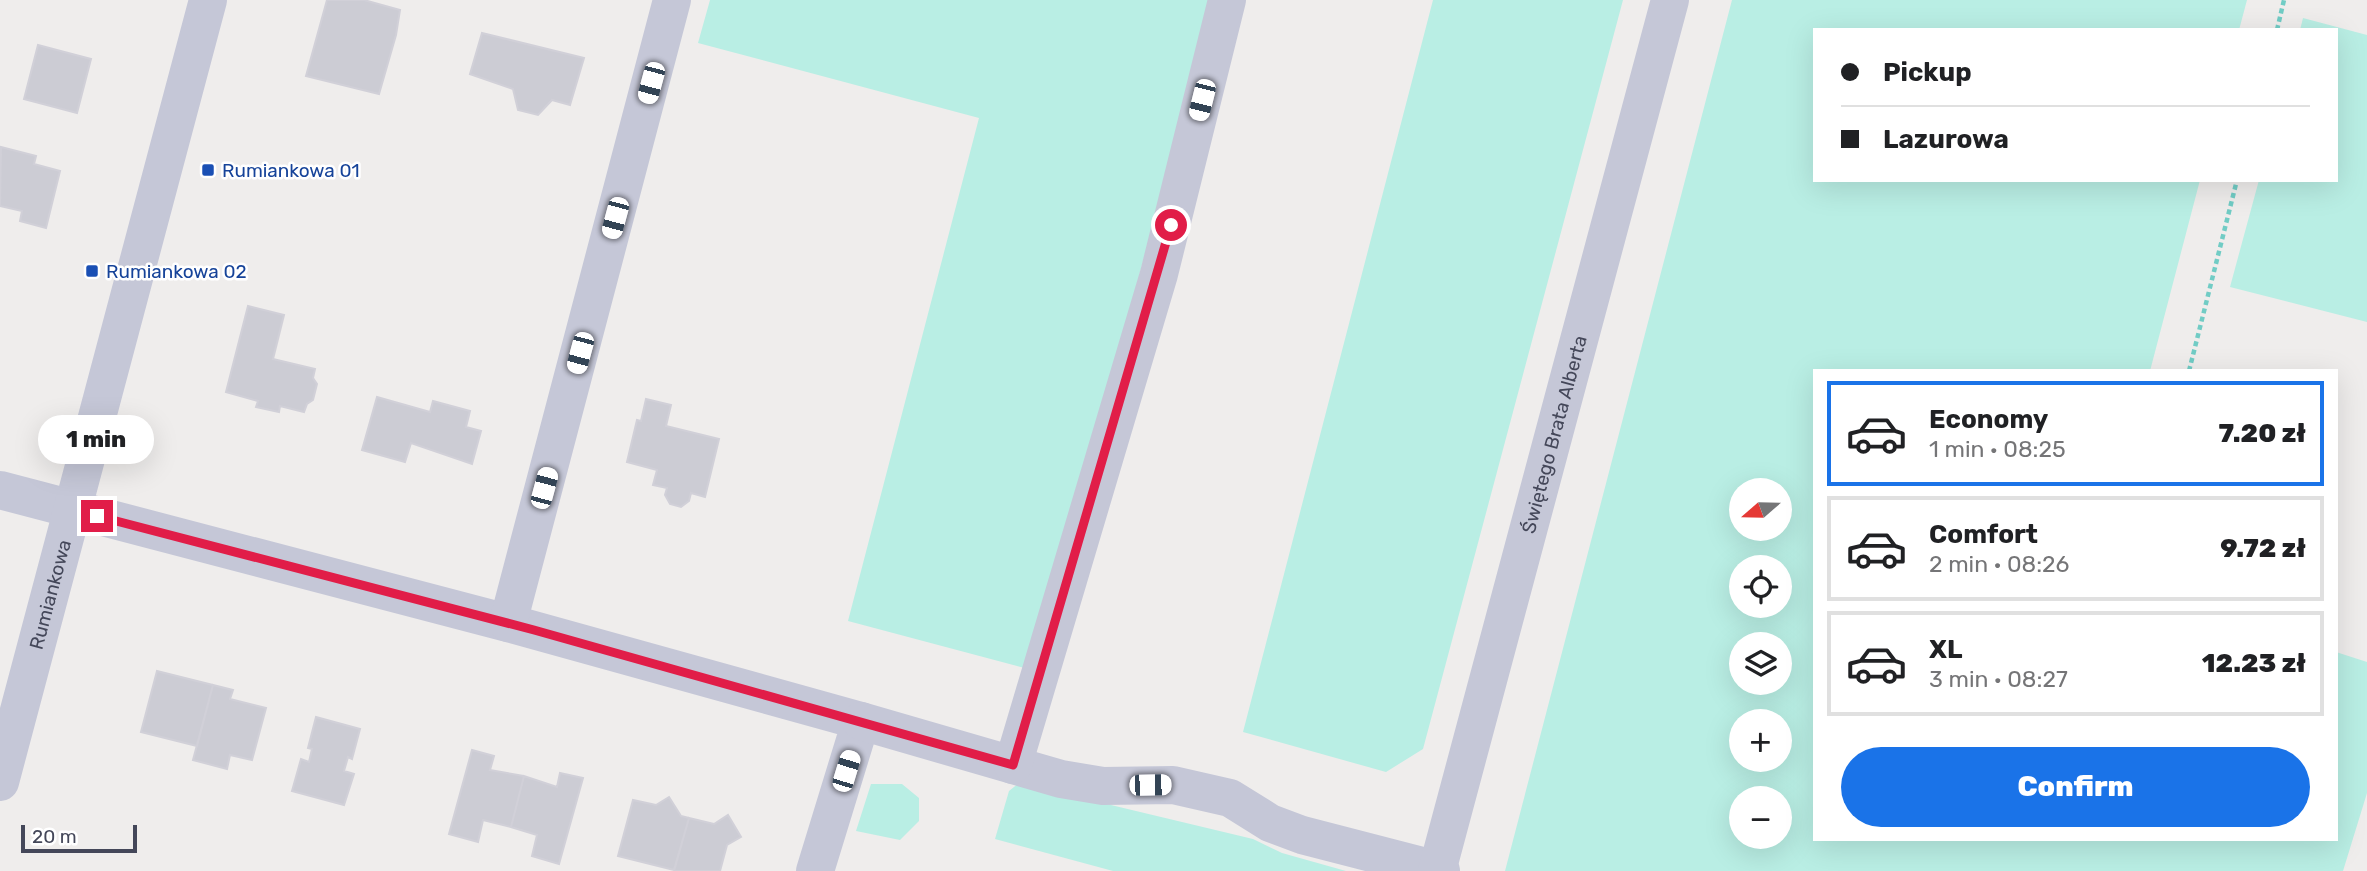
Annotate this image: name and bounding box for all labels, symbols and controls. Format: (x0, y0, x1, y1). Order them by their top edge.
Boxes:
text: Pickup (1883, 57, 1972, 88)
car (636, 60, 667, 106)
car (1187, 77, 1218, 123)
text: Lazurowa (1883, 124, 2009, 155)
place label: Rumiankowa 01 (222, 159, 360, 182)
marker: Rumiankowa 01 (200, 162, 216, 178)
car (600, 195, 631, 241)
route start (1155, 209, 1187, 241)
place label: Rumiankowa 02 (106, 260, 247, 283)
marker: Rumiankowa 02 (84, 263, 100, 279)
car (565, 330, 596, 376)
street label: Świętego Brata Alberta (1516, 333, 1591, 536)
icon: car (1845, 402, 1908, 465)
text: Economy (1929, 404, 2048, 435)
callout: 1 min (39, 414, 155, 463)
text: 7.20 zł (2219, 418, 2306, 449)
text: 1 min (66, 425, 126, 453)
text: 1 min · 08:25 (1929, 435, 2066, 463)
car (529, 465, 560, 511)
north arrow (1729, 478, 1792, 541)
map controls (1729, 478, 1792, 849)
route end (81, 500, 113, 532)
icon: car (1845, 517, 1908, 580)
text: Comfort (1929, 519, 2038, 550)
text: 9.72 zł (2220, 533, 2306, 564)
street label: Rumiankowa (24, 537, 75, 652)
text: 2 min · 08:26 (1929, 550, 2069, 578)
button: locate (1729, 555, 1792, 618)
button: layers (1729, 632, 1792, 695)
icon: car (1845, 632, 1908, 695)
text: XL (1929, 634, 1962, 665)
text: 12.23 zł (2202, 648, 2306, 679)
text: 3 min · 08:27 (1929, 665, 2068, 693)
button: + (1729, 709, 1792, 772)
button: Confirm (1841, 747, 2310, 827)
car (830, 748, 863, 794)
car (1129, 774, 1172, 796)
button: − (1729, 786, 1792, 849)
scale bar (21, 822, 136, 854)
text: 20 m (32, 825, 77, 848)

